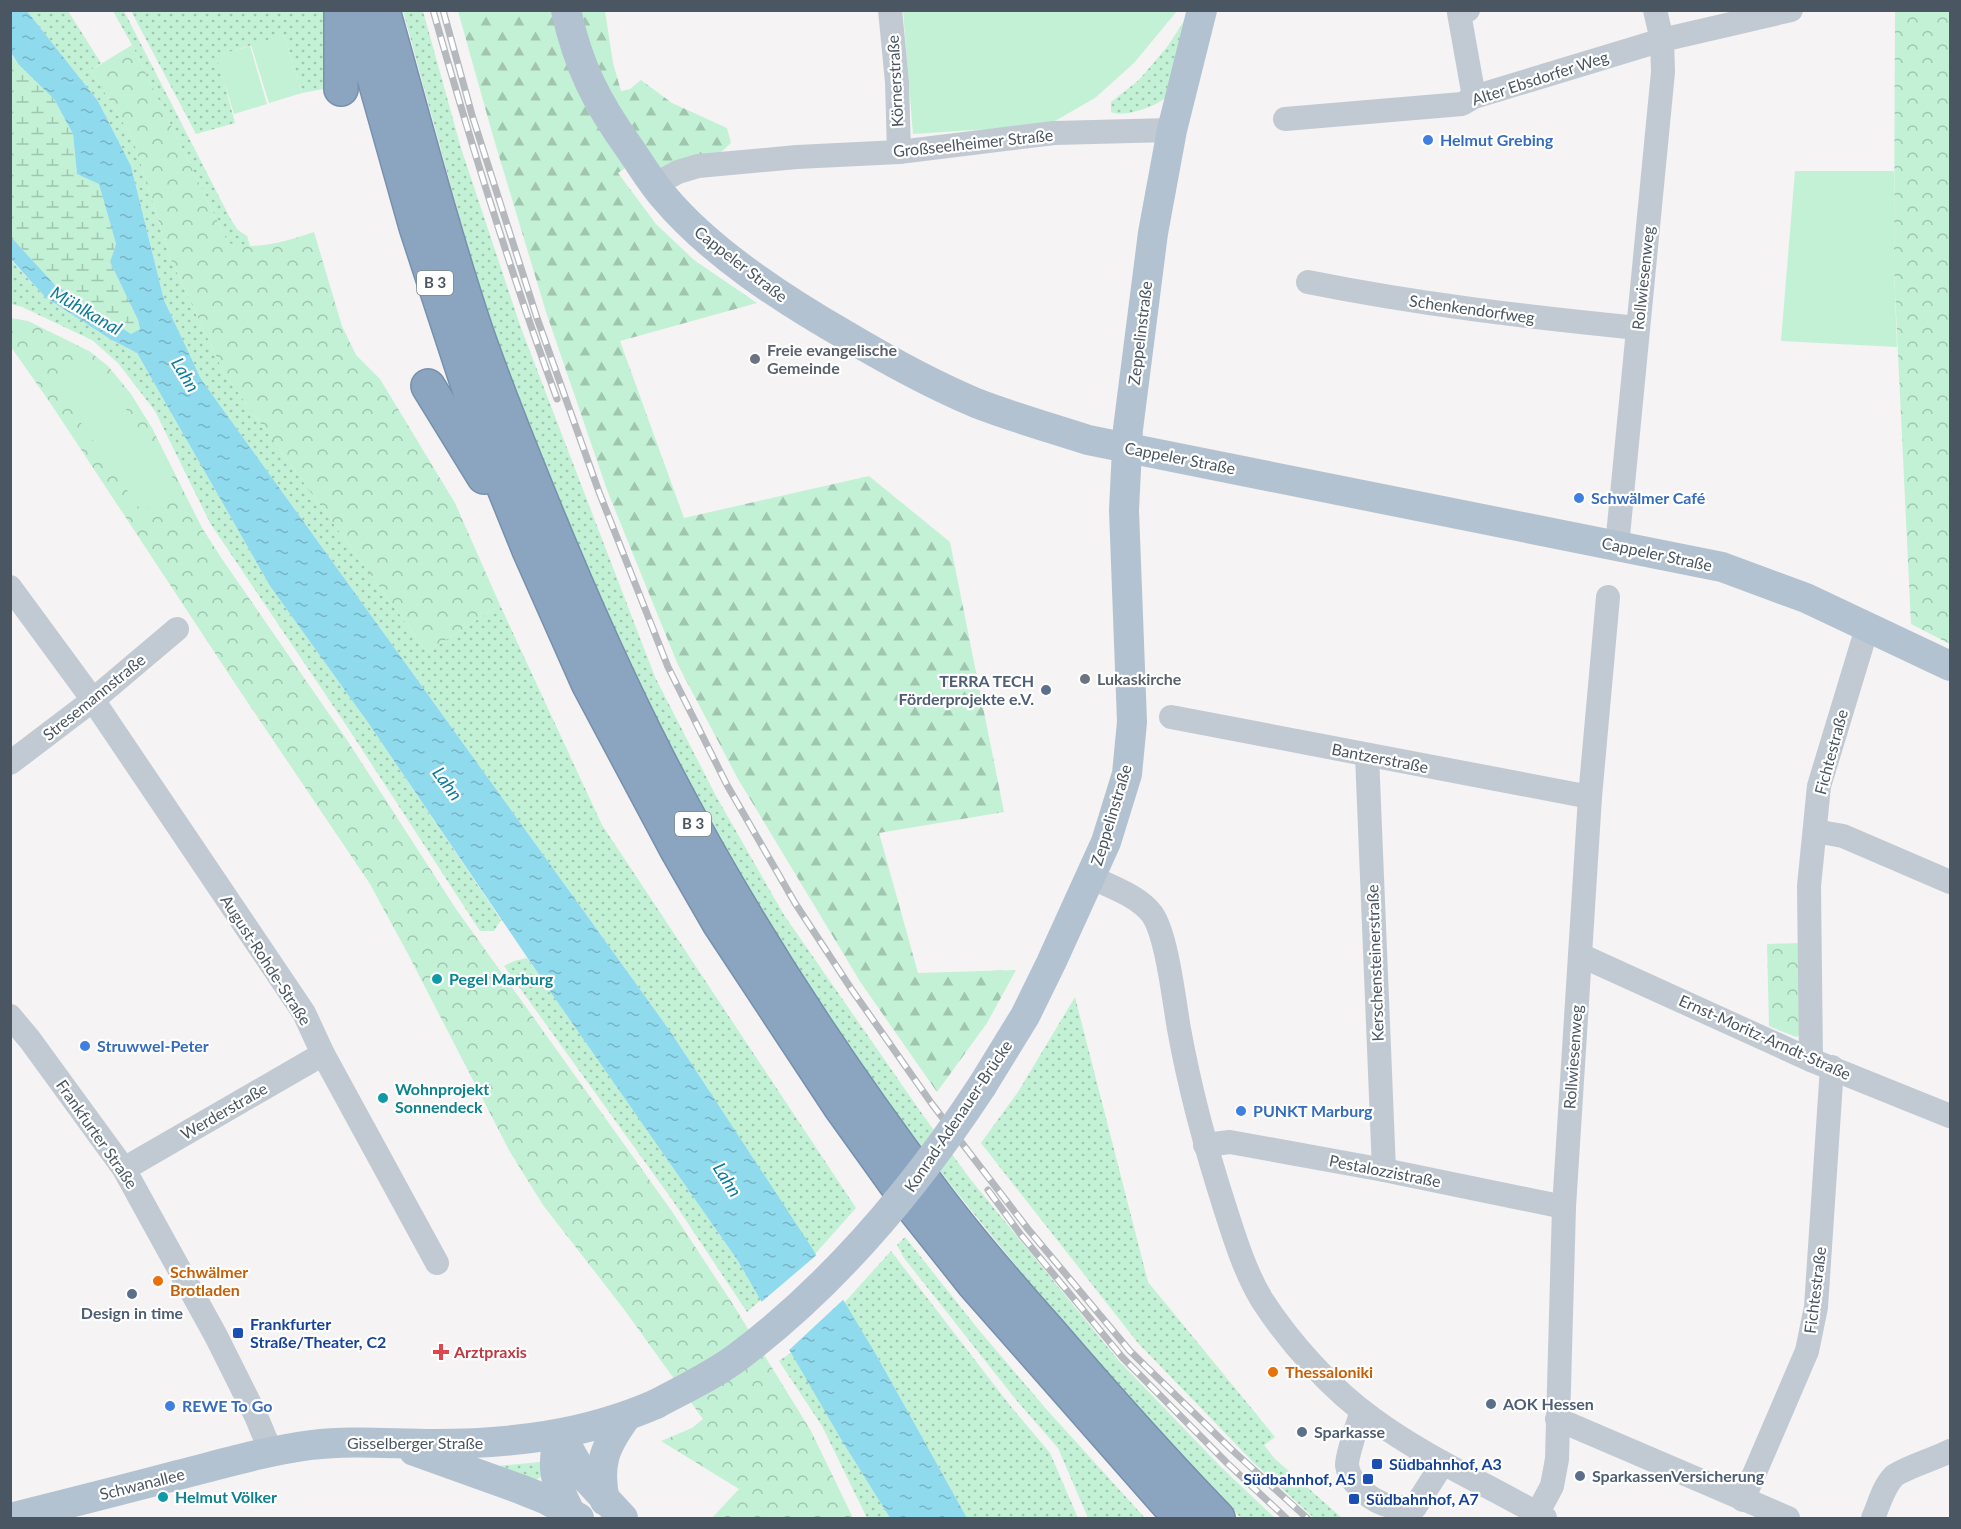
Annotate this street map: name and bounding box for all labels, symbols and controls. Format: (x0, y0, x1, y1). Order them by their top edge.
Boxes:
street label: Körnerstraße (883, 35, 906, 128)
street label: Alter Ebsdorfer Weg (1469, 46, 1611, 109)
street label: Großseelheimer Straße (892, 125, 1054, 160)
place label: Helmut Grebing (1440, 130, 1554, 149)
marker: Helmut Grebing (1421, 133, 1435, 147)
street label: Cappeler Straße (691, 222, 791, 306)
street label: Rollwiesenweg (1628, 225, 1657, 331)
road number: B 3 (417, 271, 453, 295)
street label: Zeppelinstraße (1124, 280, 1155, 386)
water label: Mühlkanal (47, 281, 126, 339)
street label: Schenkendorfweg (1408, 290, 1536, 327)
place label: Freie evangelische Gemeinde (767, 340, 898, 377)
marker: Freie evangelische Gemeinde (748, 352, 762, 366)
water label: Lahn (167, 353, 205, 396)
street label: Cappeler Straße (1123, 437, 1237, 478)
place label: Schwälmer Café (1591, 488, 1706, 507)
marker: Schwälmer Café (1572, 491, 1586, 505)
street label: Cappeler Straße (1600, 533, 1714, 574)
street label: Stresemannstraße (39, 649, 149, 744)
place label: Lukaskirche (1097, 669, 1182, 688)
place label: TERRA TECH Förderprojekte e.V. (899, 671, 1034, 708)
marker: Lukaskirche (1078, 672, 1092, 686)
marker: TERRA TECH Förderprojekte e.V. (1039, 683, 1053, 697)
street label: Fichtestraße (1810, 707, 1851, 797)
street label: Bantzerstraße (1330, 739, 1430, 776)
water label: Lahn (428, 762, 467, 805)
street label: Zeppelinstraße (1086, 762, 1135, 868)
road number: B 3 (675, 812, 711, 836)
street label: Kerschensteinerstraße (1362, 884, 1387, 1042)
street label: August-Rohde-Straße (217, 891, 316, 1029)
place label: Pegel Marburg (449, 969, 554, 988)
marker: Pegel Marburg (430, 972, 444, 986)
street label: Ernst-Moritz-Arndt-Straße (1676, 990, 1854, 1083)
street label: Rollwiesenweg (1559, 1004, 1586, 1110)
place label: Struwwel-Peter (97, 1036, 209, 1055)
street label: Konrad-Adenauer-Brücke (900, 1036, 1016, 1195)
marker: Struwwel-Peter (78, 1039, 92, 1053)
street label: Frankfurter Straße (53, 1076, 142, 1192)
street label: Werderstraße (177, 1078, 270, 1143)
place label: Wohnprojekt Sonnendeck (395, 1079, 489, 1116)
marker: Wohnprojekt Sonnendeck (376, 1091, 390, 1105)
place label: PUNKT Marburg (1253, 1101, 1373, 1120)
marker: PUNKT Marburg (1234, 1104, 1248, 1118)
street label: Pestalozzistraße (1328, 1150, 1443, 1191)
water label: Lahn (709, 1158, 747, 1201)
street label: Fichtestraße (1800, 1245, 1829, 1335)
place label: Schwälmer Brotladen (170, 1262, 248, 1299)
marker: Schwälmer Brotladen (151, 1274, 165, 1288)
marker: Design in time (125, 1287, 139, 1301)
place label: Design in time (81, 1303, 184, 1322)
place label: Frankfurter Straße/Theater, C2 (250, 1314, 386, 1351)
marker: Frankfurter Straße/Theater, C2 (231, 1326, 245, 1340)
place label: Arztpraxis (453, 1342, 527, 1361)
marker: Arztpraxis (432, 1343, 450, 1361)
place label: Thessaloniki (1285, 1362, 1373, 1381)
marker: Thessaloniki (1266, 1365, 1280, 1379)
place label: AOK Hessen (1502, 1394, 1594, 1413)
place label: REWE To Go (182, 1396, 272, 1415)
marker: AOK Hessen (1484, 1397, 1498, 1411)
marker: REWE To Go (163, 1399, 177, 1413)
place label: Sparkasse (1314, 1422, 1386, 1441)
marker: Sparkasse (1295, 1425, 1309, 1439)
street label: Gisselberger Straße (347, 1433, 483, 1452)
place label: Südbahnhof, A3 (1389, 1454, 1502, 1473)
marker: Südbahnhof, A3 (1370, 1457, 1384, 1471)
street label: Schwanallee (97, 1464, 186, 1503)
place label: SparkassenVersicherung (1592, 1466, 1765, 1485)
place label: Südbahnhof, A5 (1243, 1469, 1356, 1488)
marker: SparkassenVersicherung (1573, 1469, 1587, 1483)
marker: Südbahnhof, A5 (1361, 1472, 1375, 1486)
place label: Helmut Völker (175, 1487, 277, 1506)
place label: Südbahnhof, A7 (1366, 1489, 1479, 1508)
marker: Helmut Völker (156, 1490, 170, 1504)
marker: Südbahnhof, A7 (1347, 1492, 1361, 1506)

